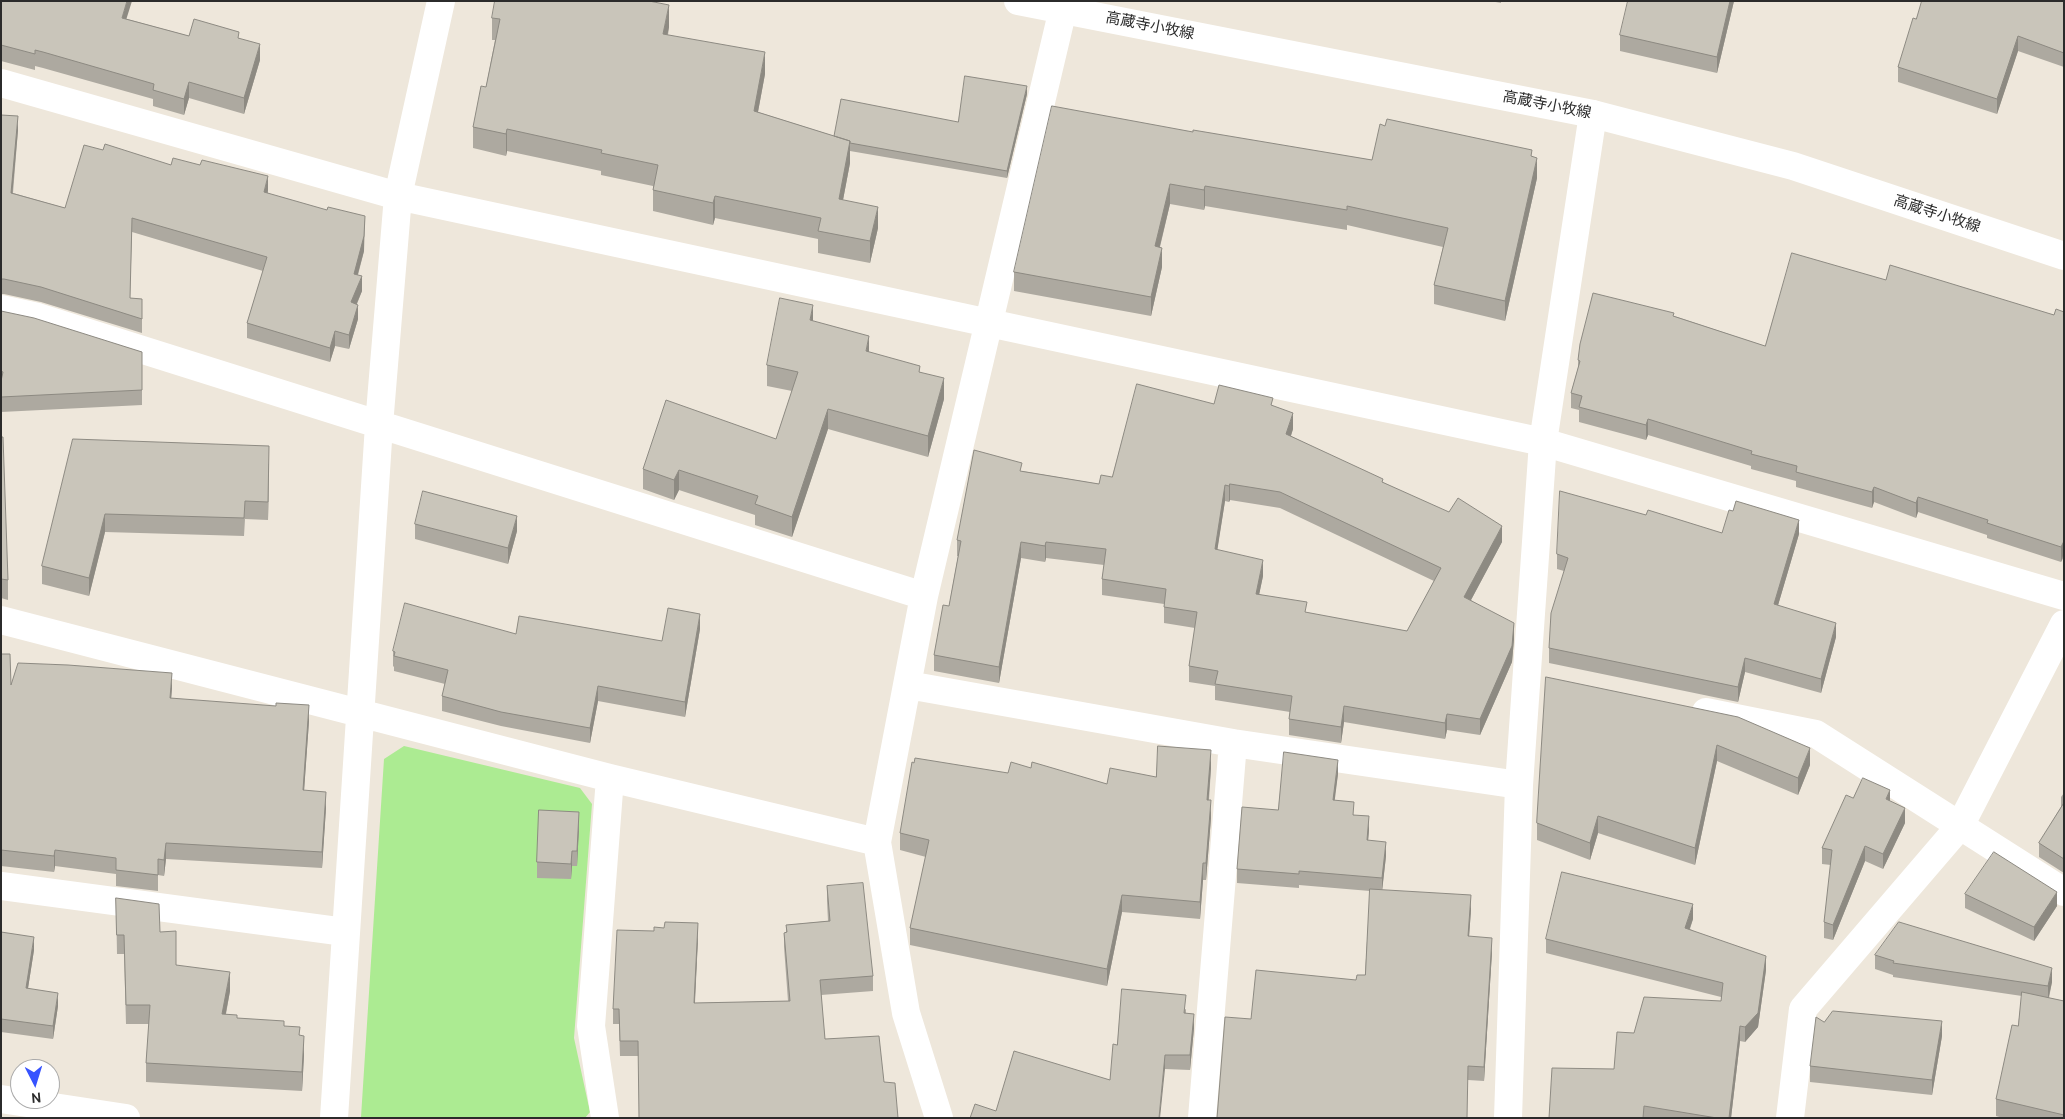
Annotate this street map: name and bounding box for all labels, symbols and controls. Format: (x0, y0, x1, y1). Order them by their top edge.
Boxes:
street label: 高蔵寺小牧線 (1104, 9, 1196, 43)
street label: 高蔵寺小牧線 (1501, 88, 1593, 122)
street label: 高蔵寺小牧線 (1891, 192, 1983, 236)
north arrow (10, 1059, 60, 1109)
text: N (31, 1089, 42, 1107)

